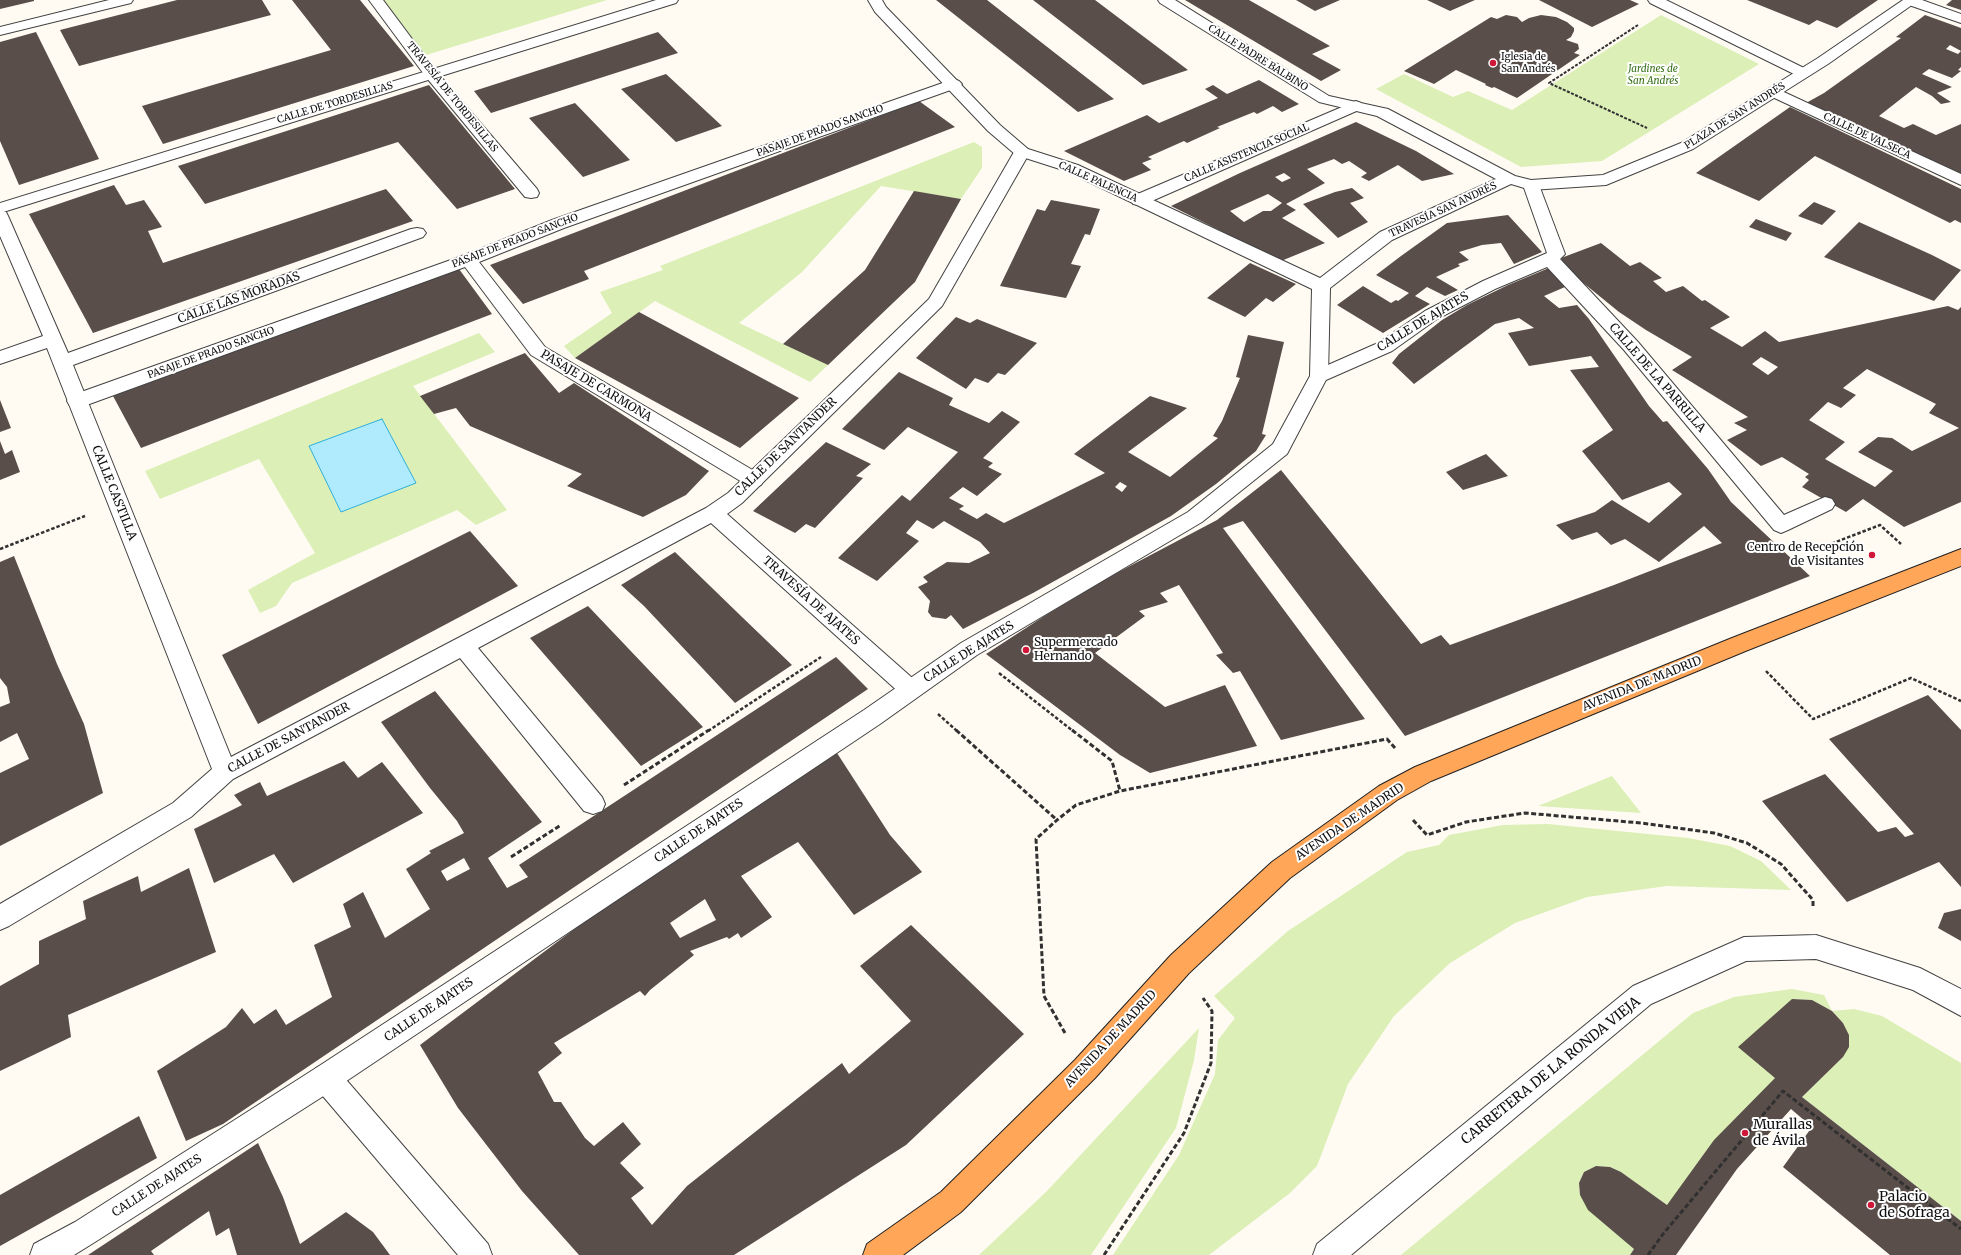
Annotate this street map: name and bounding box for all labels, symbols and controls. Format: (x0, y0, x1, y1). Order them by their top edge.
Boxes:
street label: CALLE PADRE BALBINO (1206, 22, 1310, 94)
street label: TRAVESÍA DE TORDESILLAS (404, 39, 500, 155)
place label: Iglesia de San Andrés (1501, 51, 1556, 74)
marker: Iglesia de San Andrés (1488, 58, 1498, 68)
park label: Jardines de San Andrés (1628, 63, 1678, 86)
street label: CALLE DE TORDESILLAS (276, 80, 394, 126)
street label: PLAZA DE SAN ANDRÉS (1682, 80, 1788, 152)
street label: PASAJE DE PRADO SANCHO (755, 102, 885, 160)
street label: CALLE DE VALSECA (1821, 110, 1913, 162)
street label: CALLE ASISTENCIA SOCIAL (1183, 121, 1311, 185)
street label: CALLE PALENCIA (1057, 159, 1139, 205)
street label: TRAVESÍA SAN ANDRÉS (1387, 180, 1499, 240)
street label: PASAJE DE PRADO SANCHO (450, 211, 580, 271)
street label: CALLE LAS MORADAS (176, 269, 302, 327)
street label: CALLE DE AJATES (1375, 289, 1471, 355)
street label: CALLE DE LA PARRILLA (1606, 321, 1708, 435)
street label: PASAJE DE PRADO SANCHO (146, 324, 276, 382)
street label: PASAJE DE CARMONA (538, 347, 654, 425)
street label: CALLE DE SANTANDER (732, 395, 840, 499)
street label: CALLE CASTILLA (88, 443, 140, 543)
place label: Centro de Recepción de Visitantes (1747, 541, 1864, 569)
marker: Centro de Recepción de Visitantes (1867, 550, 1877, 560)
street label: TRAVESÍA DE AJATES (760, 554, 862, 648)
street label: CALLE DE AJATES (921, 618, 1017, 686)
place label: Supermercado Hernando (1034, 636, 1118, 664)
marker: Supermercado Hernando (1021, 645, 1031, 655)
street label: AVENIDA DE MADRID (1580, 653, 1704, 715)
street label: CALLE DE SANTANDER (226, 700, 352, 776)
street label: AVENIDA DE MADRID (1293, 780, 1407, 864)
street label: CALLE DE AJATES (652, 796, 746, 866)
street label: CALLE DE AJATES (382, 975, 476, 1045)
street label: AVENIDA DE MADRID (1062, 987, 1160, 1091)
street label: CARRETERA DE LA RONDA VIEJA (1458, 993, 1644, 1149)
place label: Murallas de Ávila (1753, 1117, 1812, 1150)
marker: Murallas de Ávila (1740, 1128, 1750, 1138)
street label: CALLE DE AJATES (110, 1152, 204, 1220)
place label: Palacio de Sofraga (1879, 1189, 1950, 1222)
marker: Palacio de Sofraga (1866, 1200, 1876, 1210)

